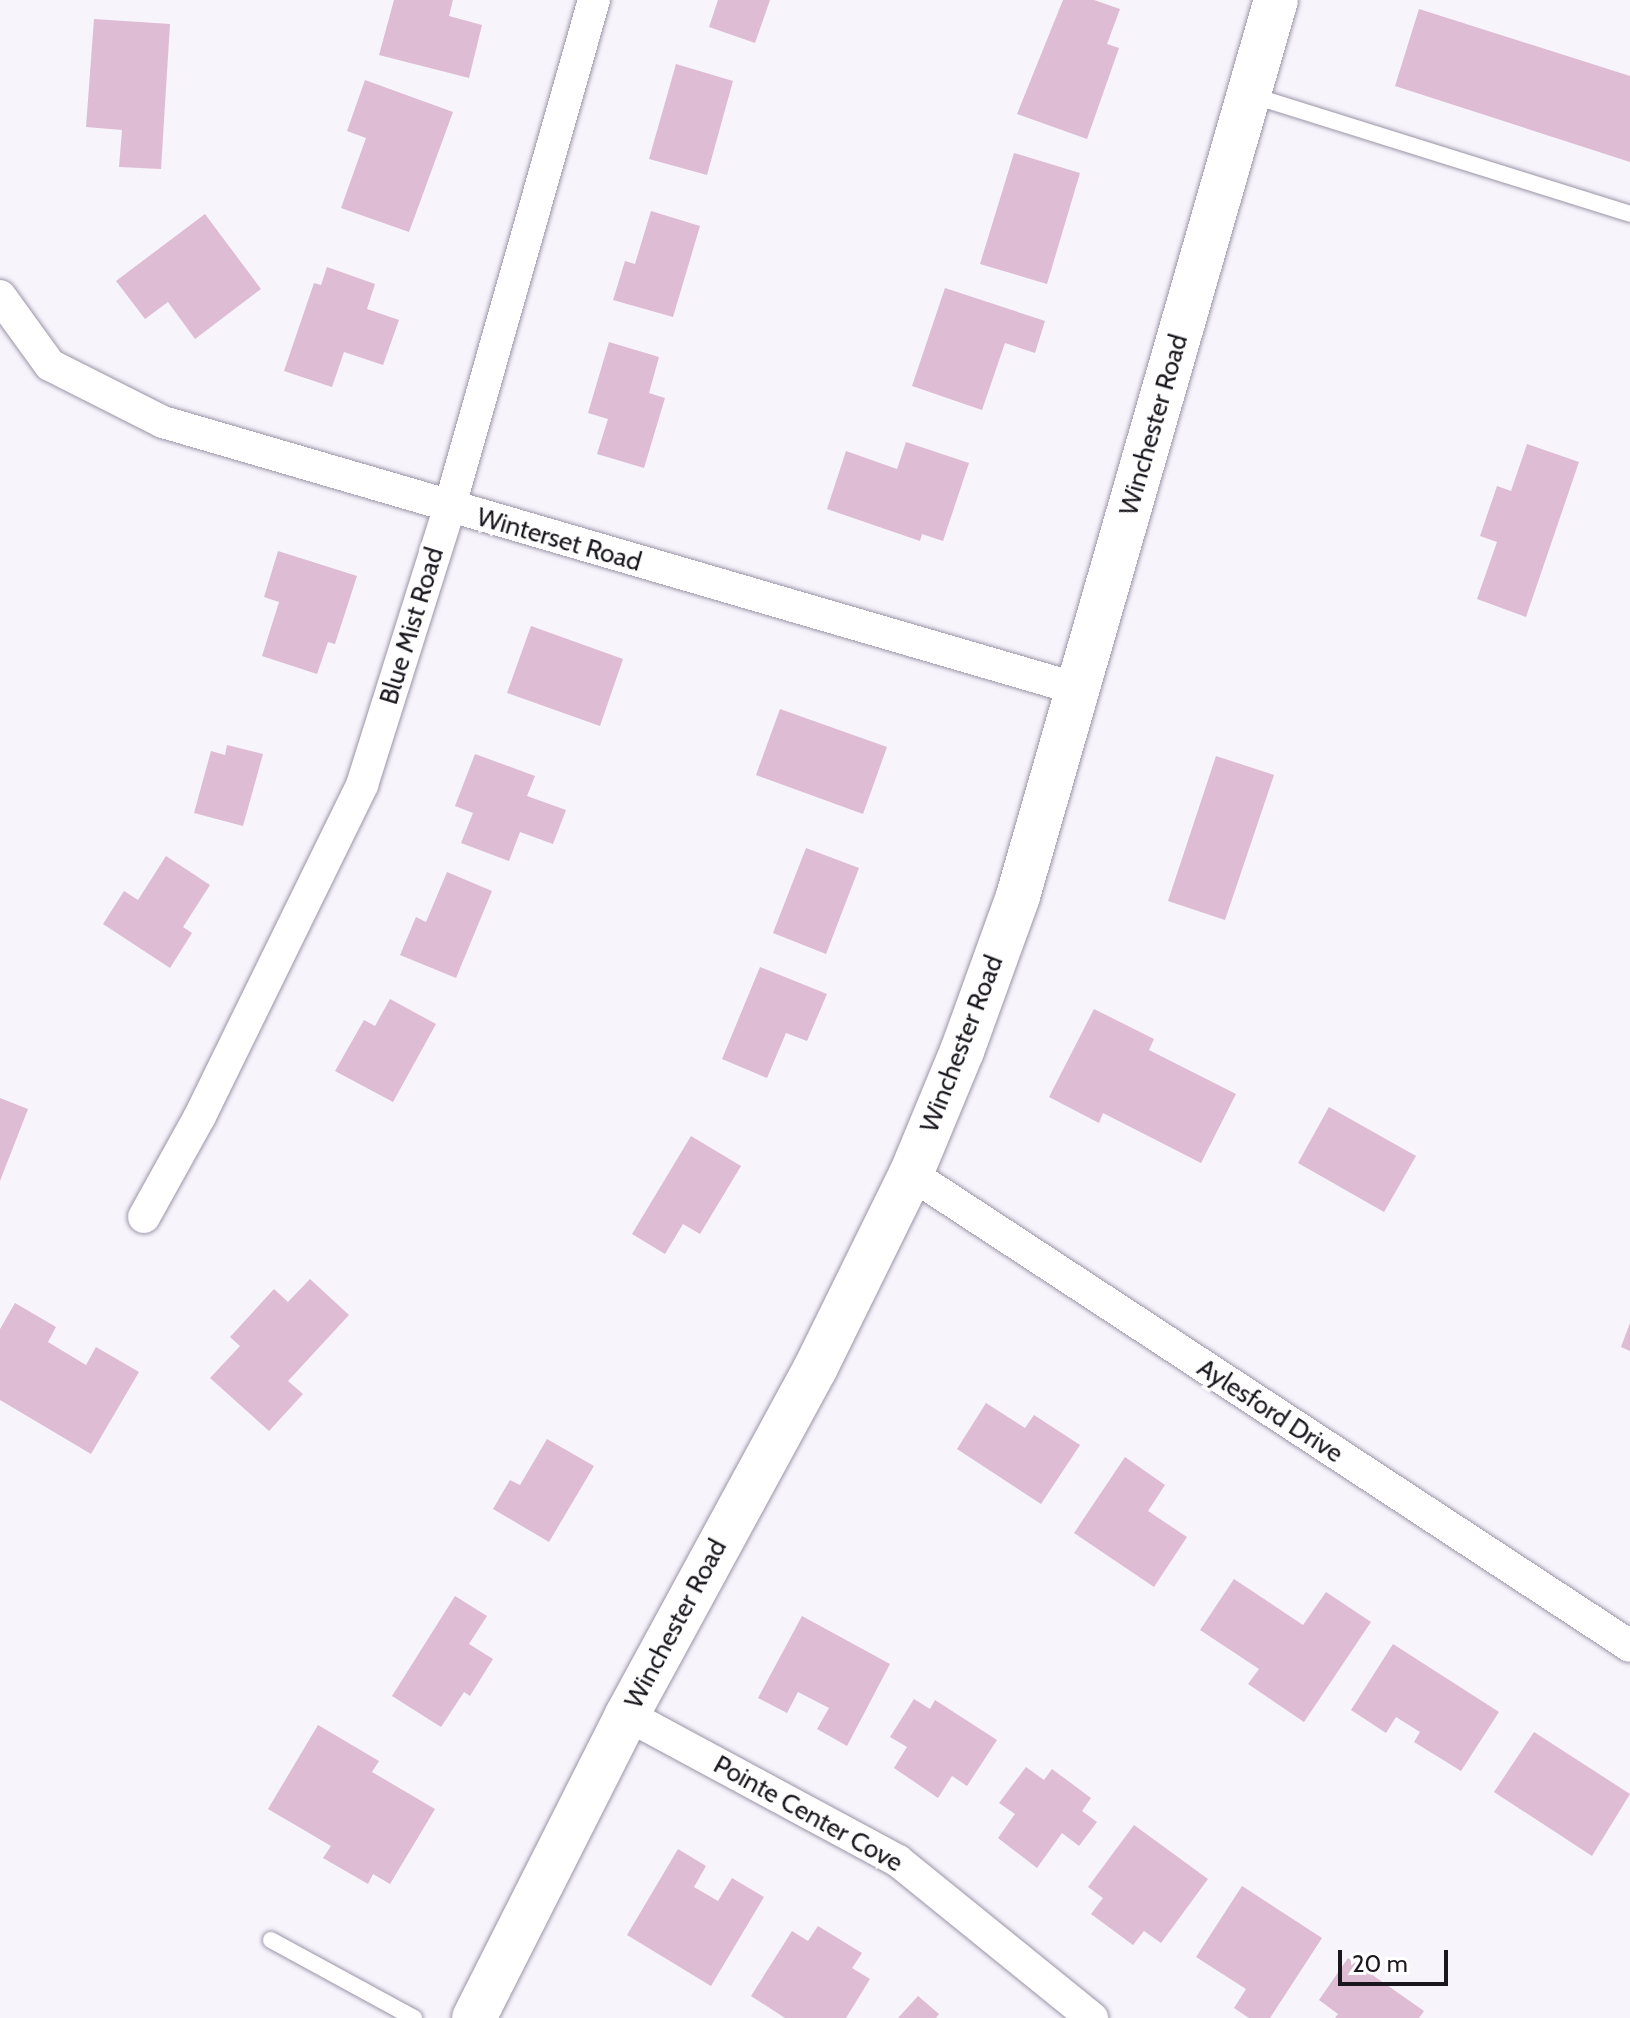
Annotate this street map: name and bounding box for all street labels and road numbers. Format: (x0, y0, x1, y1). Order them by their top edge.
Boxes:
street label: Winchester Road (1113, 331, 1195, 519)
street label: Winterset Road (473, 502, 645, 578)
street label: Blue Mist Road (373, 544, 451, 708)
street label: Winchester Road (914, 951, 1010, 1137)
street label: Aylesford Drive (1191, 1352, 1349, 1470)
street label: Winchester Road (618, 1534, 734, 1714)
street label: Pointe Center Cove (708, 1749, 908, 1879)

